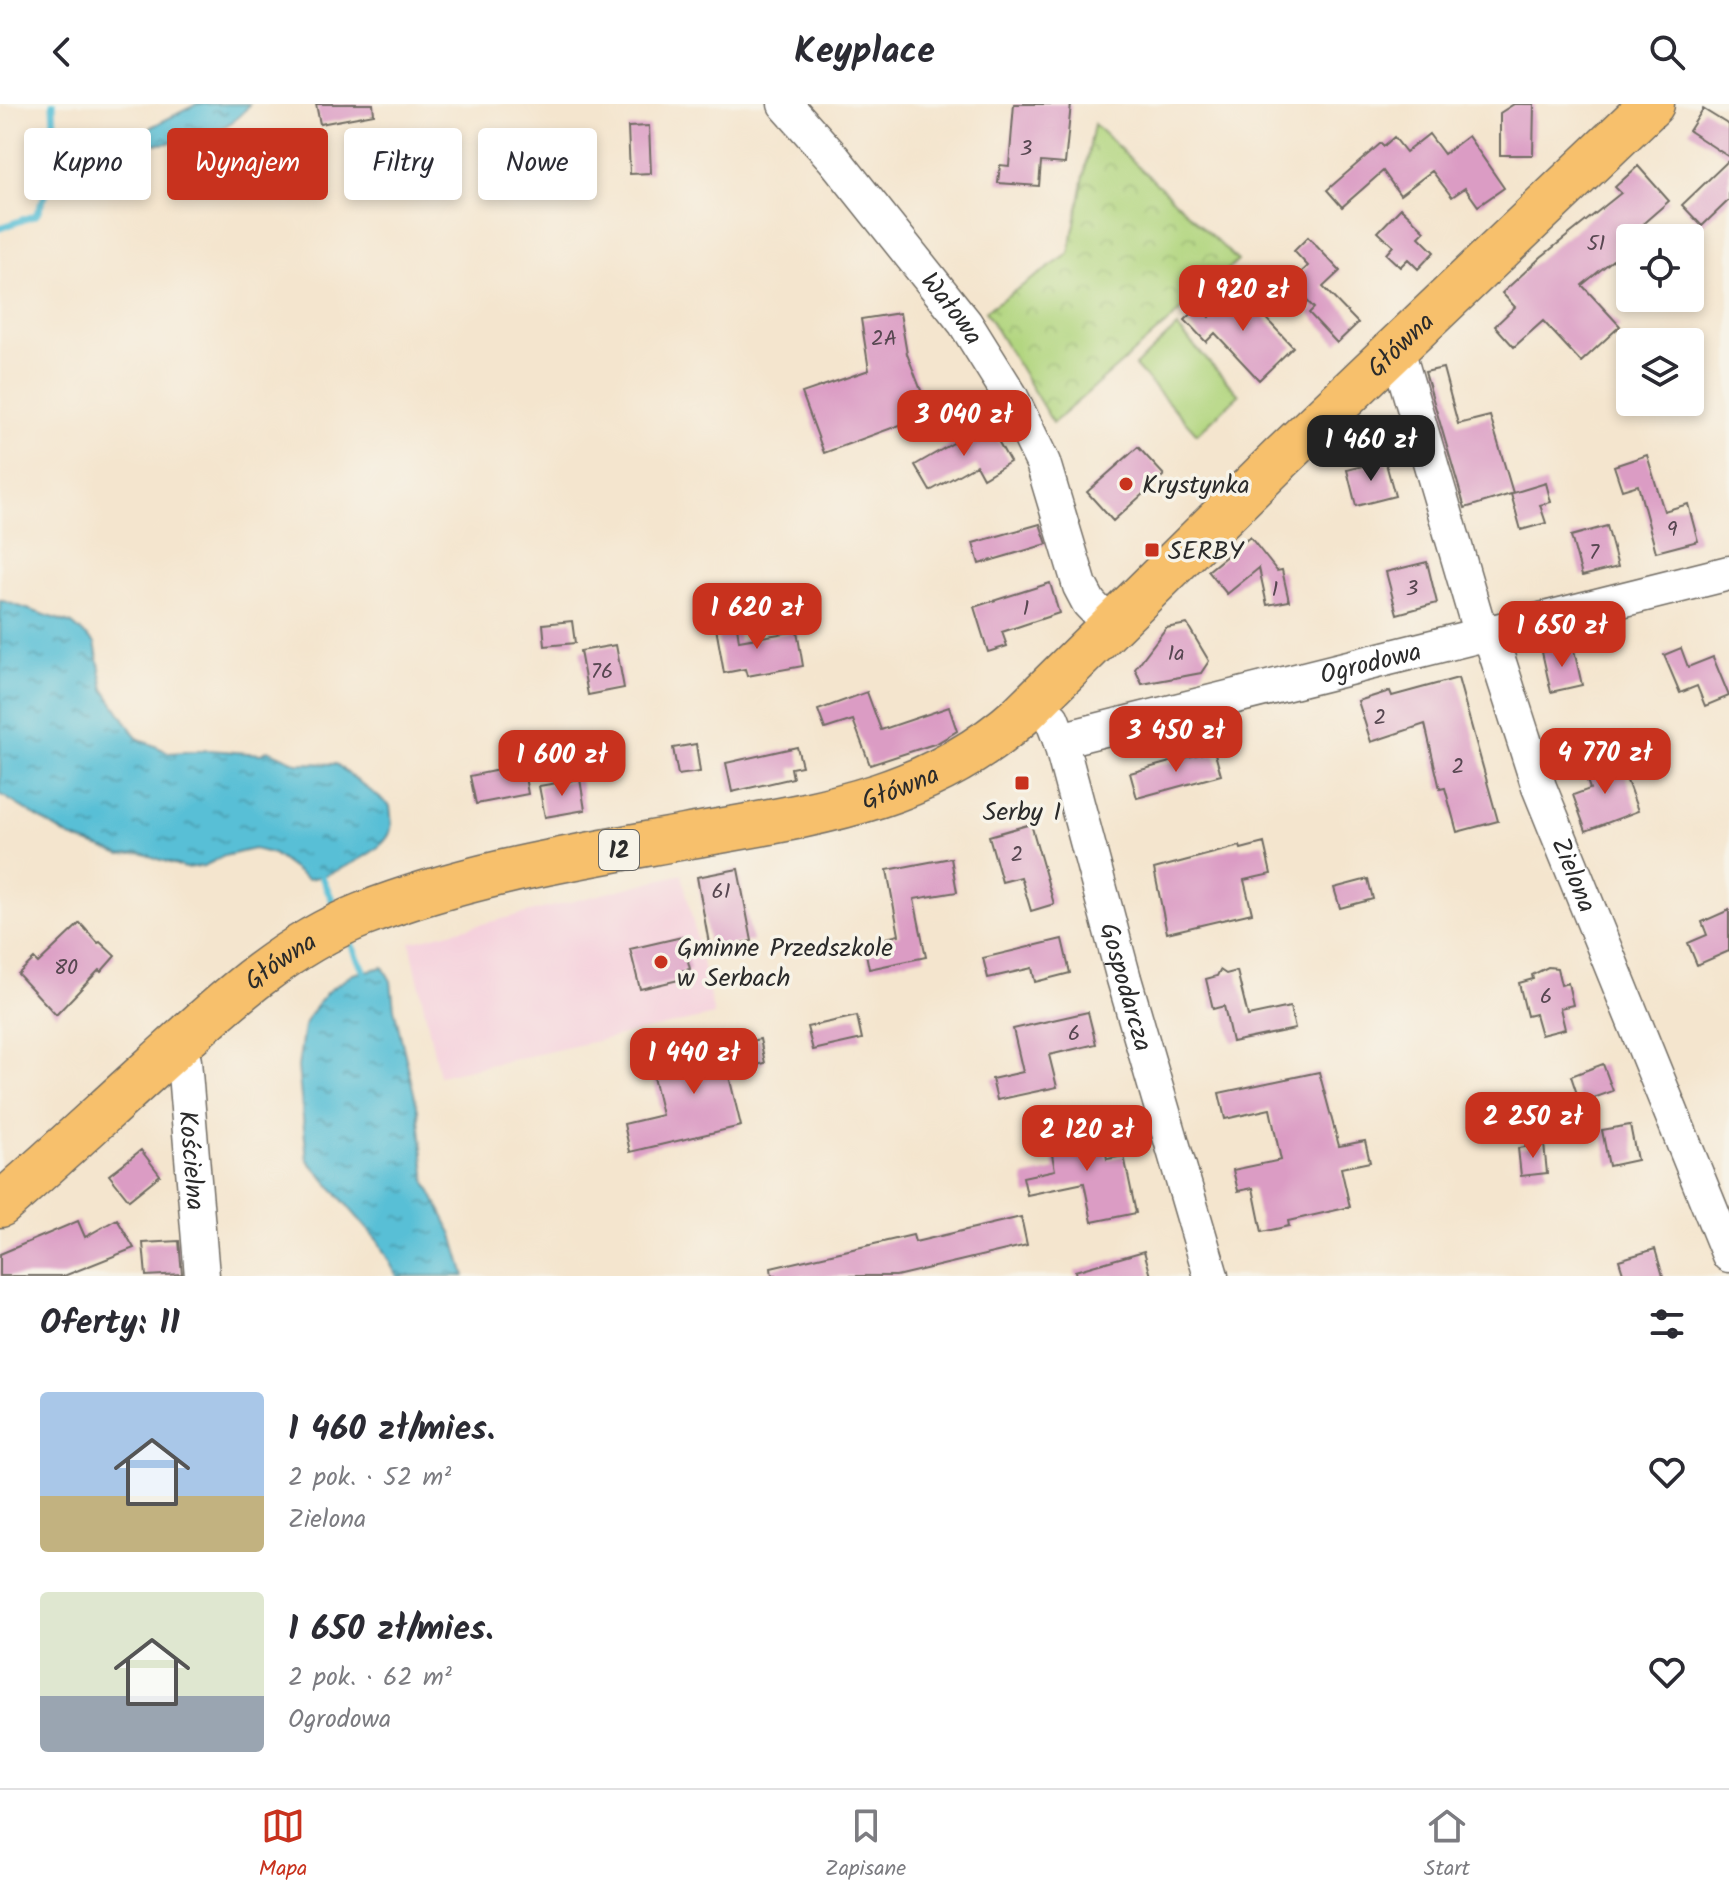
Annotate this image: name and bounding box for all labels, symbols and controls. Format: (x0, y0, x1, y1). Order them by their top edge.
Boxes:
text: Keyplace (794, 24, 935, 81)
icon: back (40, 30, 84, 74)
icon: search (1645, 30, 1689, 74)
chip: Kupno (24, 128, 151, 200)
chip: Wynajem (167, 128, 328, 200)
chip: Filtry (344, 128, 462, 200)
chip: Nowe (478, 128, 597, 200)
house number: 3 (1020, 132, 1032, 167)
map controls (1616, 224, 1704, 416)
button: locate (1616, 224, 1704, 312)
house number: 51 (1587, 227, 1605, 262)
street label: Wałowa (909, 263, 993, 354)
pin: 1 920 zł (1160, 265, 1326, 333)
text: 1 920 zł (1197, 270, 1289, 312)
street label: Główna (1358, 303, 1445, 389)
house number: 2A (871, 322, 897, 357)
button: layers (1616, 328, 1704, 416)
pin: 3 040 zł (881, 390, 1047, 458)
text: 3 040 zł (915, 395, 1013, 437)
pin: 1 460 zł (1288, 415, 1454, 483)
text: 1 460 zł (1325, 420, 1417, 462)
place label: Krystynka (1142, 465, 1250, 507)
marker: Krystynka (1117, 475, 1135, 493)
house number: 9 (1667, 513, 1678, 548)
place label: SERBY (1168, 531, 1245, 573)
house number: 7 (1589, 536, 1600, 571)
marker: SERBY (1143, 541, 1161, 559)
house number: 3 (1406, 572, 1418, 607)
house number: 1 (1272, 573, 1278, 608)
pin: 1 620 zł (674, 583, 840, 651)
text: 1 620 zł (711, 588, 803, 630)
house number: 1 (1023, 592, 1029, 627)
pin: 1 650 zł (1479, 601, 1645, 669)
text: 1 650 zł (1517, 606, 1607, 648)
street label: Ogrodowa (1316, 632, 1426, 697)
house number: 1a (1167, 637, 1185, 672)
house number: 76 (591, 655, 613, 690)
house number: 2 (1374, 701, 1386, 736)
pin: 3 450 zł (1093, 706, 1259, 774)
text: 3 450 zł (1127, 711, 1225, 753)
pin: 4 770 zł (1522, 728, 1688, 796)
pin: 1 600 zł (479, 730, 645, 798)
text: 4 770 zł (1558, 733, 1652, 775)
text: 1 600 zł (516, 735, 608, 777)
house number: 2 (1452, 750, 1464, 785)
street label: Główna (856, 755, 947, 823)
marker: Serby I (1013, 774, 1031, 792)
place label: Serby I (983, 792, 1061, 834)
road number: 12 (599, 830, 639, 870)
street label: Zielona (1539, 831, 1607, 919)
house number: 2 (1011, 838, 1023, 873)
house number: 61 (711, 875, 731, 910)
street label: Gospodarcza (1087, 918, 1163, 1057)
street label: Główna (236, 922, 325, 1002)
place label: Gminne Przedszkole w Serbach (677, 928, 893, 1000)
house number: 80 (54, 951, 78, 986)
marker: Gminne Przedszkole w Serbach (652, 953, 670, 971)
house number: 6 (1540, 980, 1552, 1015)
house number: 6 (1068, 1017, 1080, 1052)
pin: 1 440 zł (611, 1028, 777, 1096)
text: 1 440 zł (648, 1033, 740, 1075)
pin: 2 250 zł (1450, 1092, 1616, 1160)
text: 2 250 zł (1483, 1097, 1583, 1139)
pin: 2 120 zł (1004, 1105, 1170, 1173)
street label: Kościelna (165, 1109, 215, 1212)
text: 2 120 zł (1040, 1110, 1134, 1152)
text: Oferty: 11 (40, 1297, 180, 1351)
icon: filters (1645, 1302, 1689, 1346)
text: 1 460 zł/mies. (288, 1403, 495, 1457)
icon: home (104, 1424, 200, 1520)
icon: heart (1645, 1450, 1689, 1494)
text: 2 pok. · 52 m² (288, 1457, 451, 1499)
text: Zielona (288, 1499, 366, 1541)
text: 1 650 zł/mies. (288, 1603, 494, 1657)
icon: home (104, 1624, 200, 1720)
icon: heart (1645, 1650, 1689, 1694)
text: 2 pok. · 62 m² (288, 1657, 452, 1699)
text: Ogrodowa (288, 1699, 391, 1741)
tab: Mapa (259, 1804, 307, 1887)
tab: Zapisane (825, 1804, 906, 1887)
tab: Start (1424, 1804, 1470, 1887)

